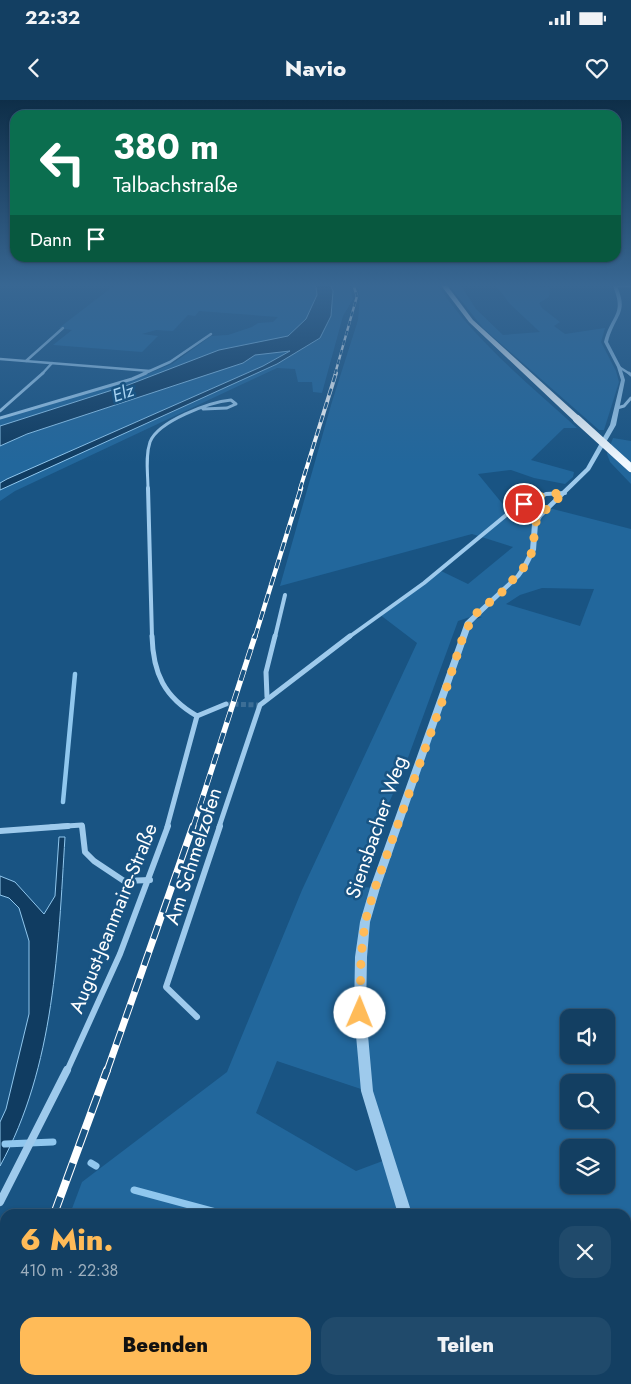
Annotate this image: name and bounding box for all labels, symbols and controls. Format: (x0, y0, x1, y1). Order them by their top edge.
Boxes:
text: 22:32 (25, 4, 80, 31)
text: Navio (285, 52, 346, 84)
icon: back (20, 54, 48, 82)
icon: heart (583, 54, 611, 82)
text: 380 m (113, 122, 219, 172)
icon: left (30, 130, 95, 195)
text: Talbachstraße (113, 168, 238, 200)
icon: arrive (82, 225, 110, 253)
text: Dann (30, 226, 72, 253)
water label: Elz (109, 377, 138, 409)
pin (503, 483, 545, 525)
icon: arrive (510, 490, 538, 518)
street label: Siensbacher Weg (338, 752, 414, 902)
street label: Am Schmelzofen (158, 784, 229, 928)
street label: August-Jeanmaire-Straße (62, 819, 165, 1018)
position arrow (333, 986, 385, 1038)
map controls (560, 1009, 615, 1194)
button: sound (560, 1009, 615, 1064)
button: search (560, 1074, 615, 1129)
button: layers (560, 1139, 615, 1194)
text: 6 Min. (20, 1218, 113, 1261)
button: close (559, 1226, 611, 1278)
text: 410 m · 22:38 (20, 1259, 118, 1282)
button: Beenden (20, 1317, 311, 1375)
button: Teilen (321, 1317, 611, 1375)

